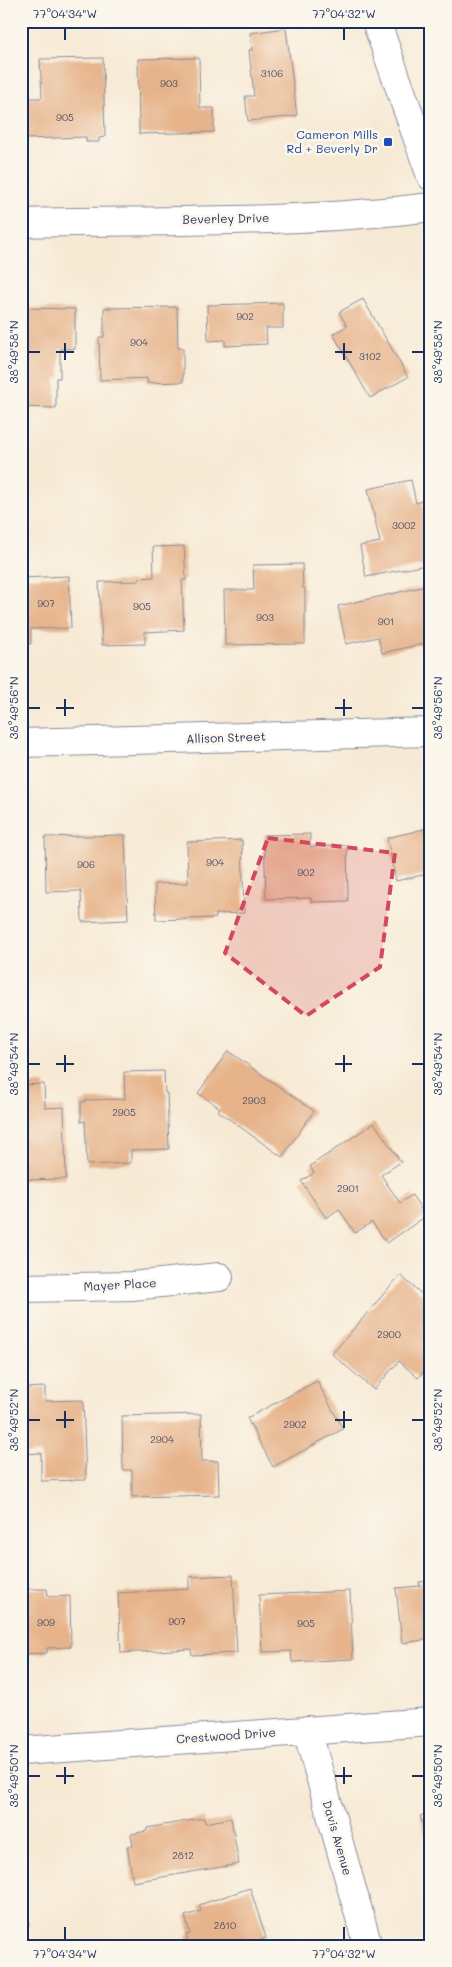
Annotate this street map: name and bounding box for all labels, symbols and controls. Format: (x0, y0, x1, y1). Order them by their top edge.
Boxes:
text: 77°04'34"W (33, 5, 97, 21)
text: 77°04'32"W (312, 5, 376, 21)
house number: 3106 (261, 66, 283, 80)
house number: 903 (160, 76, 178, 90)
house number: 905 (56, 110, 74, 124)
place label: Cameron Mills Rd + Beverly Dr (286, 126, 378, 156)
marker: Cameron Mills Rd + Beverly Dr (382, 136, 394, 148)
street label: Beverley Drive (182, 209, 270, 227)
house number: 902 (236, 309, 254, 323)
text: 38°49'58"N (5, 320, 21, 384)
text: 38°49'58"N (429, 320, 445, 384)
house number: 904 (130, 335, 148, 349)
house number: 3102 (359, 349, 381, 363)
house number: 3002 (392, 518, 416, 532)
house number: 907 (37, 596, 55, 610)
house number: 905 (133, 599, 151, 613)
house number: 903 (256, 610, 274, 624)
house number: 901 (378, 614, 394, 628)
text: 38°49'56"N (5, 676, 21, 740)
text: 38°49'56"N (429, 676, 445, 740)
street label: Allison Street (186, 728, 266, 746)
house number: 904 (206, 855, 224, 869)
house number: 906 (77, 857, 95, 871)
house number: 902 (297, 865, 315, 879)
text: 38°49'54"N (5, 1033, 21, 1095)
text: 38°49'54"N (429, 1033, 445, 1095)
house number: 2903 (242, 1093, 266, 1107)
house number: 2905 (112, 1105, 136, 1119)
house number: 2901 (337, 1181, 359, 1195)
street label: Mayer Place (83, 1274, 157, 1294)
house number: 2900 (377, 1327, 401, 1341)
text: 38°49'52"N (5, 1389, 21, 1451)
text: 38°49'52"N (429, 1389, 445, 1451)
house number: 2902 (283, 1417, 307, 1431)
house number: 2904 (150, 1432, 174, 1446)
house number: 907 (168, 1614, 186, 1628)
house number: 909 (37, 1615, 55, 1629)
house number: 905 (297, 1616, 315, 1630)
street label: Crestwood Drive (176, 1724, 276, 1746)
text: 38°49'50"N (5, 1744, 21, 1808)
text: 38°49'50"N (429, 1744, 445, 1808)
street label: Davis Avenue (320, 1799, 356, 1877)
house number: 2812 (172, 1848, 194, 1862)
house number: 2810 (214, 1918, 236, 1932)
text: 77°04'34"W (33, 1945, 97, 1961)
text: 77°04'32"W (312, 1945, 376, 1961)

